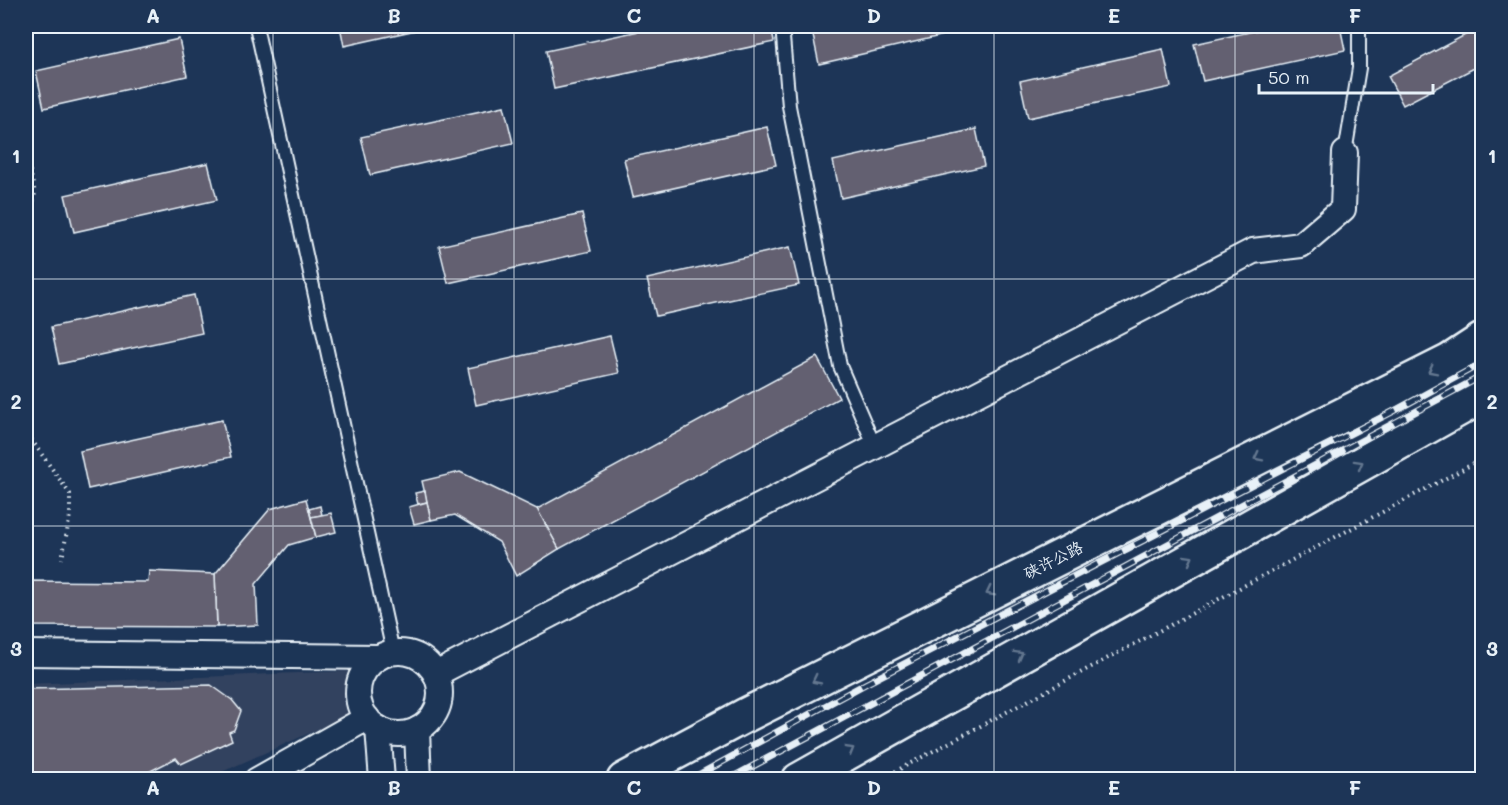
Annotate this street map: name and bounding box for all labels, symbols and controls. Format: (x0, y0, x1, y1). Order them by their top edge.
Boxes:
text: A (146, 2, 160, 28)
text: B (387, 2, 401, 28)
text: C (627, 2, 642, 28)
text: D (867, 2, 881, 28)
text: E (1108, 2, 1120, 28)
text: F (1349, 2, 1362, 28)
scale bar (1259, 57, 1433, 95)
text: 50 m (1268, 65, 1310, 89)
text: 1 (12, 142, 20, 168)
text: 1 (1488, 142, 1496, 168)
one-way arrow (1427, 362, 1438, 374)
text: 2 (10, 388, 22, 414)
text: 2 (1486, 388, 1498, 414)
one-way arrow (1253, 450, 1264, 462)
one-way arrow (1353, 460, 1364, 471)
street label: 硖许公路 (1019, 536, 1086, 583)
one-way arrow (1183, 555, 1194, 566)
one-way arrow (985, 585, 996, 597)
text: 3 (10, 635, 22, 661)
text: 3 (1486, 635, 1498, 661)
one-way arrow (1013, 650, 1024, 662)
one-way arrow (811, 673, 822, 684)
one-way arrow (843, 746, 854, 758)
text: A (146, 774, 160, 800)
text: B (387, 774, 401, 800)
text: C (627, 774, 642, 800)
text: D (867, 774, 881, 800)
text: E (1108, 774, 1120, 800)
text: F (1349, 774, 1362, 800)

